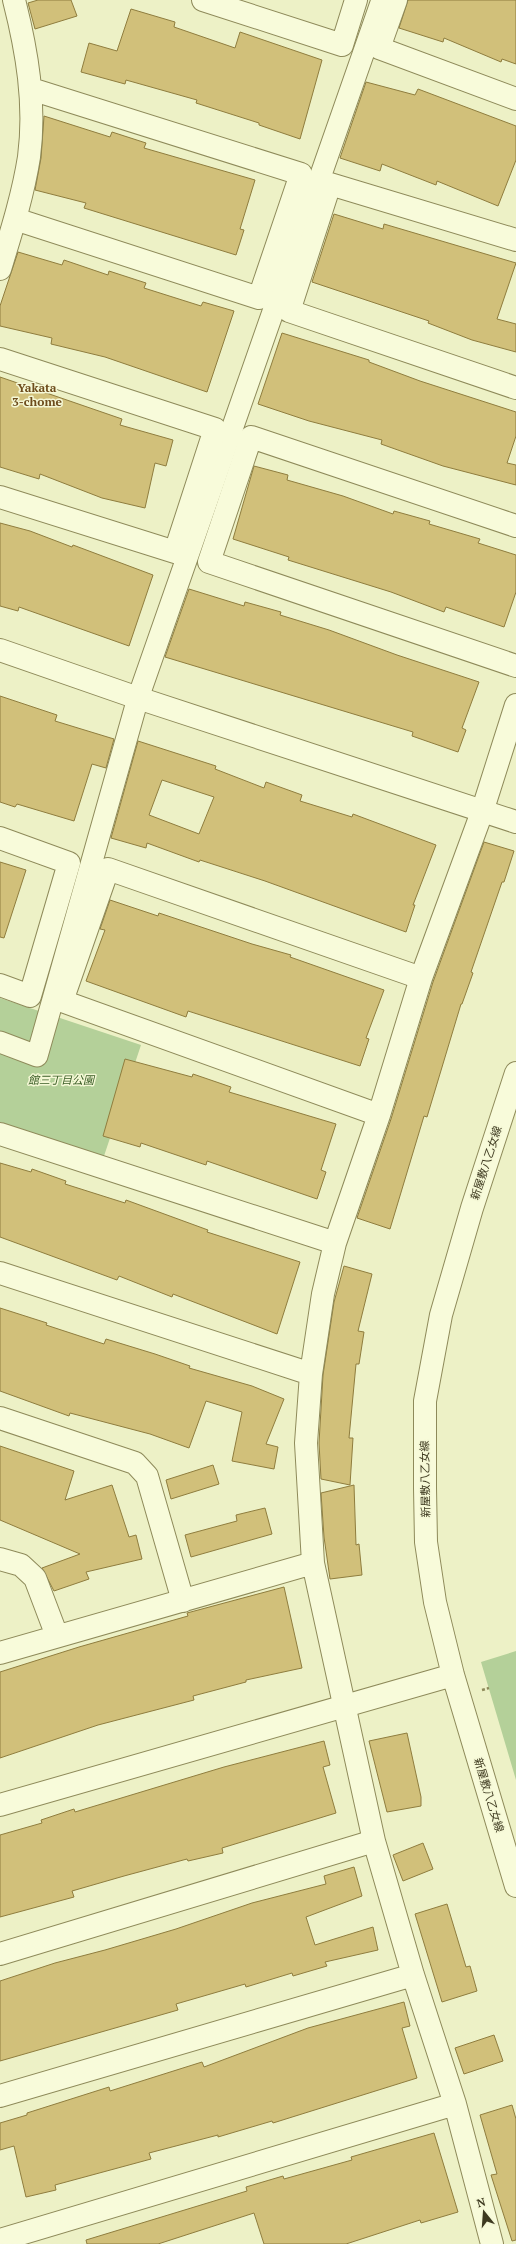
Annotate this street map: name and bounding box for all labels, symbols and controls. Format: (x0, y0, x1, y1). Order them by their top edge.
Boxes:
district label: Yakata 3-chome (12, 380, 62, 409)
park label: 館三丁目公園 (28, 1073, 96, 1087)
street label: 新屋敷八乙女線 (467, 1124, 505, 1202)
street label: 新屋敷八乙女線 (417, 1440, 433, 1518)
street label: 新屋敷八乙女線 (471, 1756, 507, 1834)
north arrow (464, 2192, 504, 2232)
text: N (475, 2194, 488, 2210)

